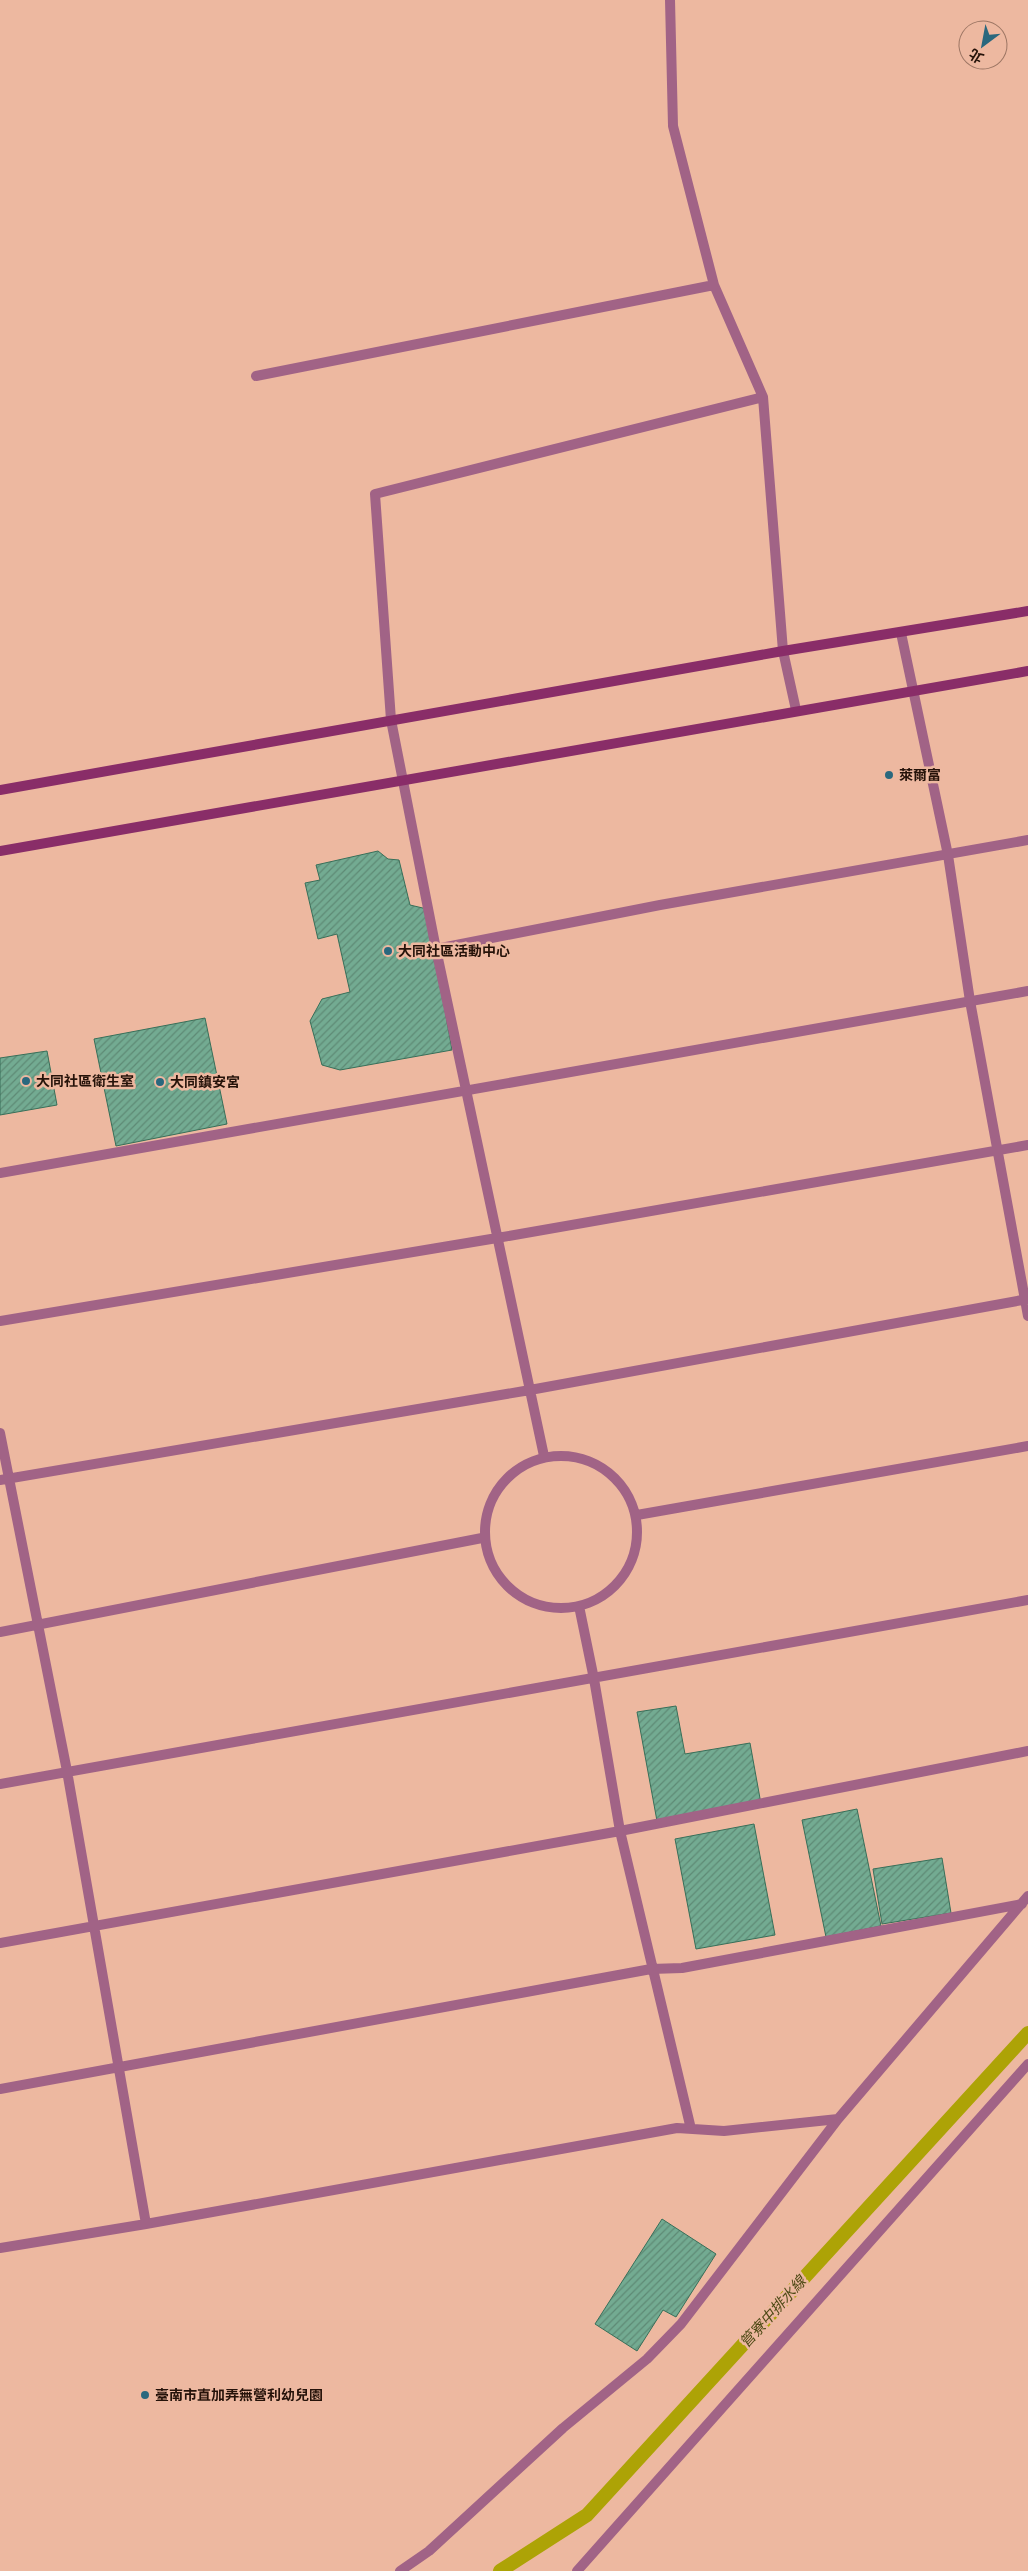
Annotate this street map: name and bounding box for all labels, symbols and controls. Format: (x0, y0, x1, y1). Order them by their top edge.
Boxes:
north arrow (958, 20, 1008, 70)
text: 北 (966, 45, 987, 67)
place label: 萊爾富 (899, 767, 941, 784)
marker: 萊爾富 (883, 769, 895, 781)
place label: 大同社區活動中心 (398, 943, 510, 960)
marker: 大同社區活動中心 (382, 945, 394, 957)
place label: 大同社區衛生室 (36, 1073, 134, 1090)
place label: 大同鎮安宮 (170, 1074, 240, 1091)
marker: 大同社區衛生室 (20, 1075, 32, 1087)
marker: 大同鎮安宮 (154, 1076, 166, 1088)
water label: 管寮中排水線 (736, 2271, 811, 2351)
place label: 臺南市直加弄無營利幼兒園 (155, 2387, 323, 2404)
marker: 臺南市直加弄無營利幼兒園 (139, 2389, 151, 2401)

